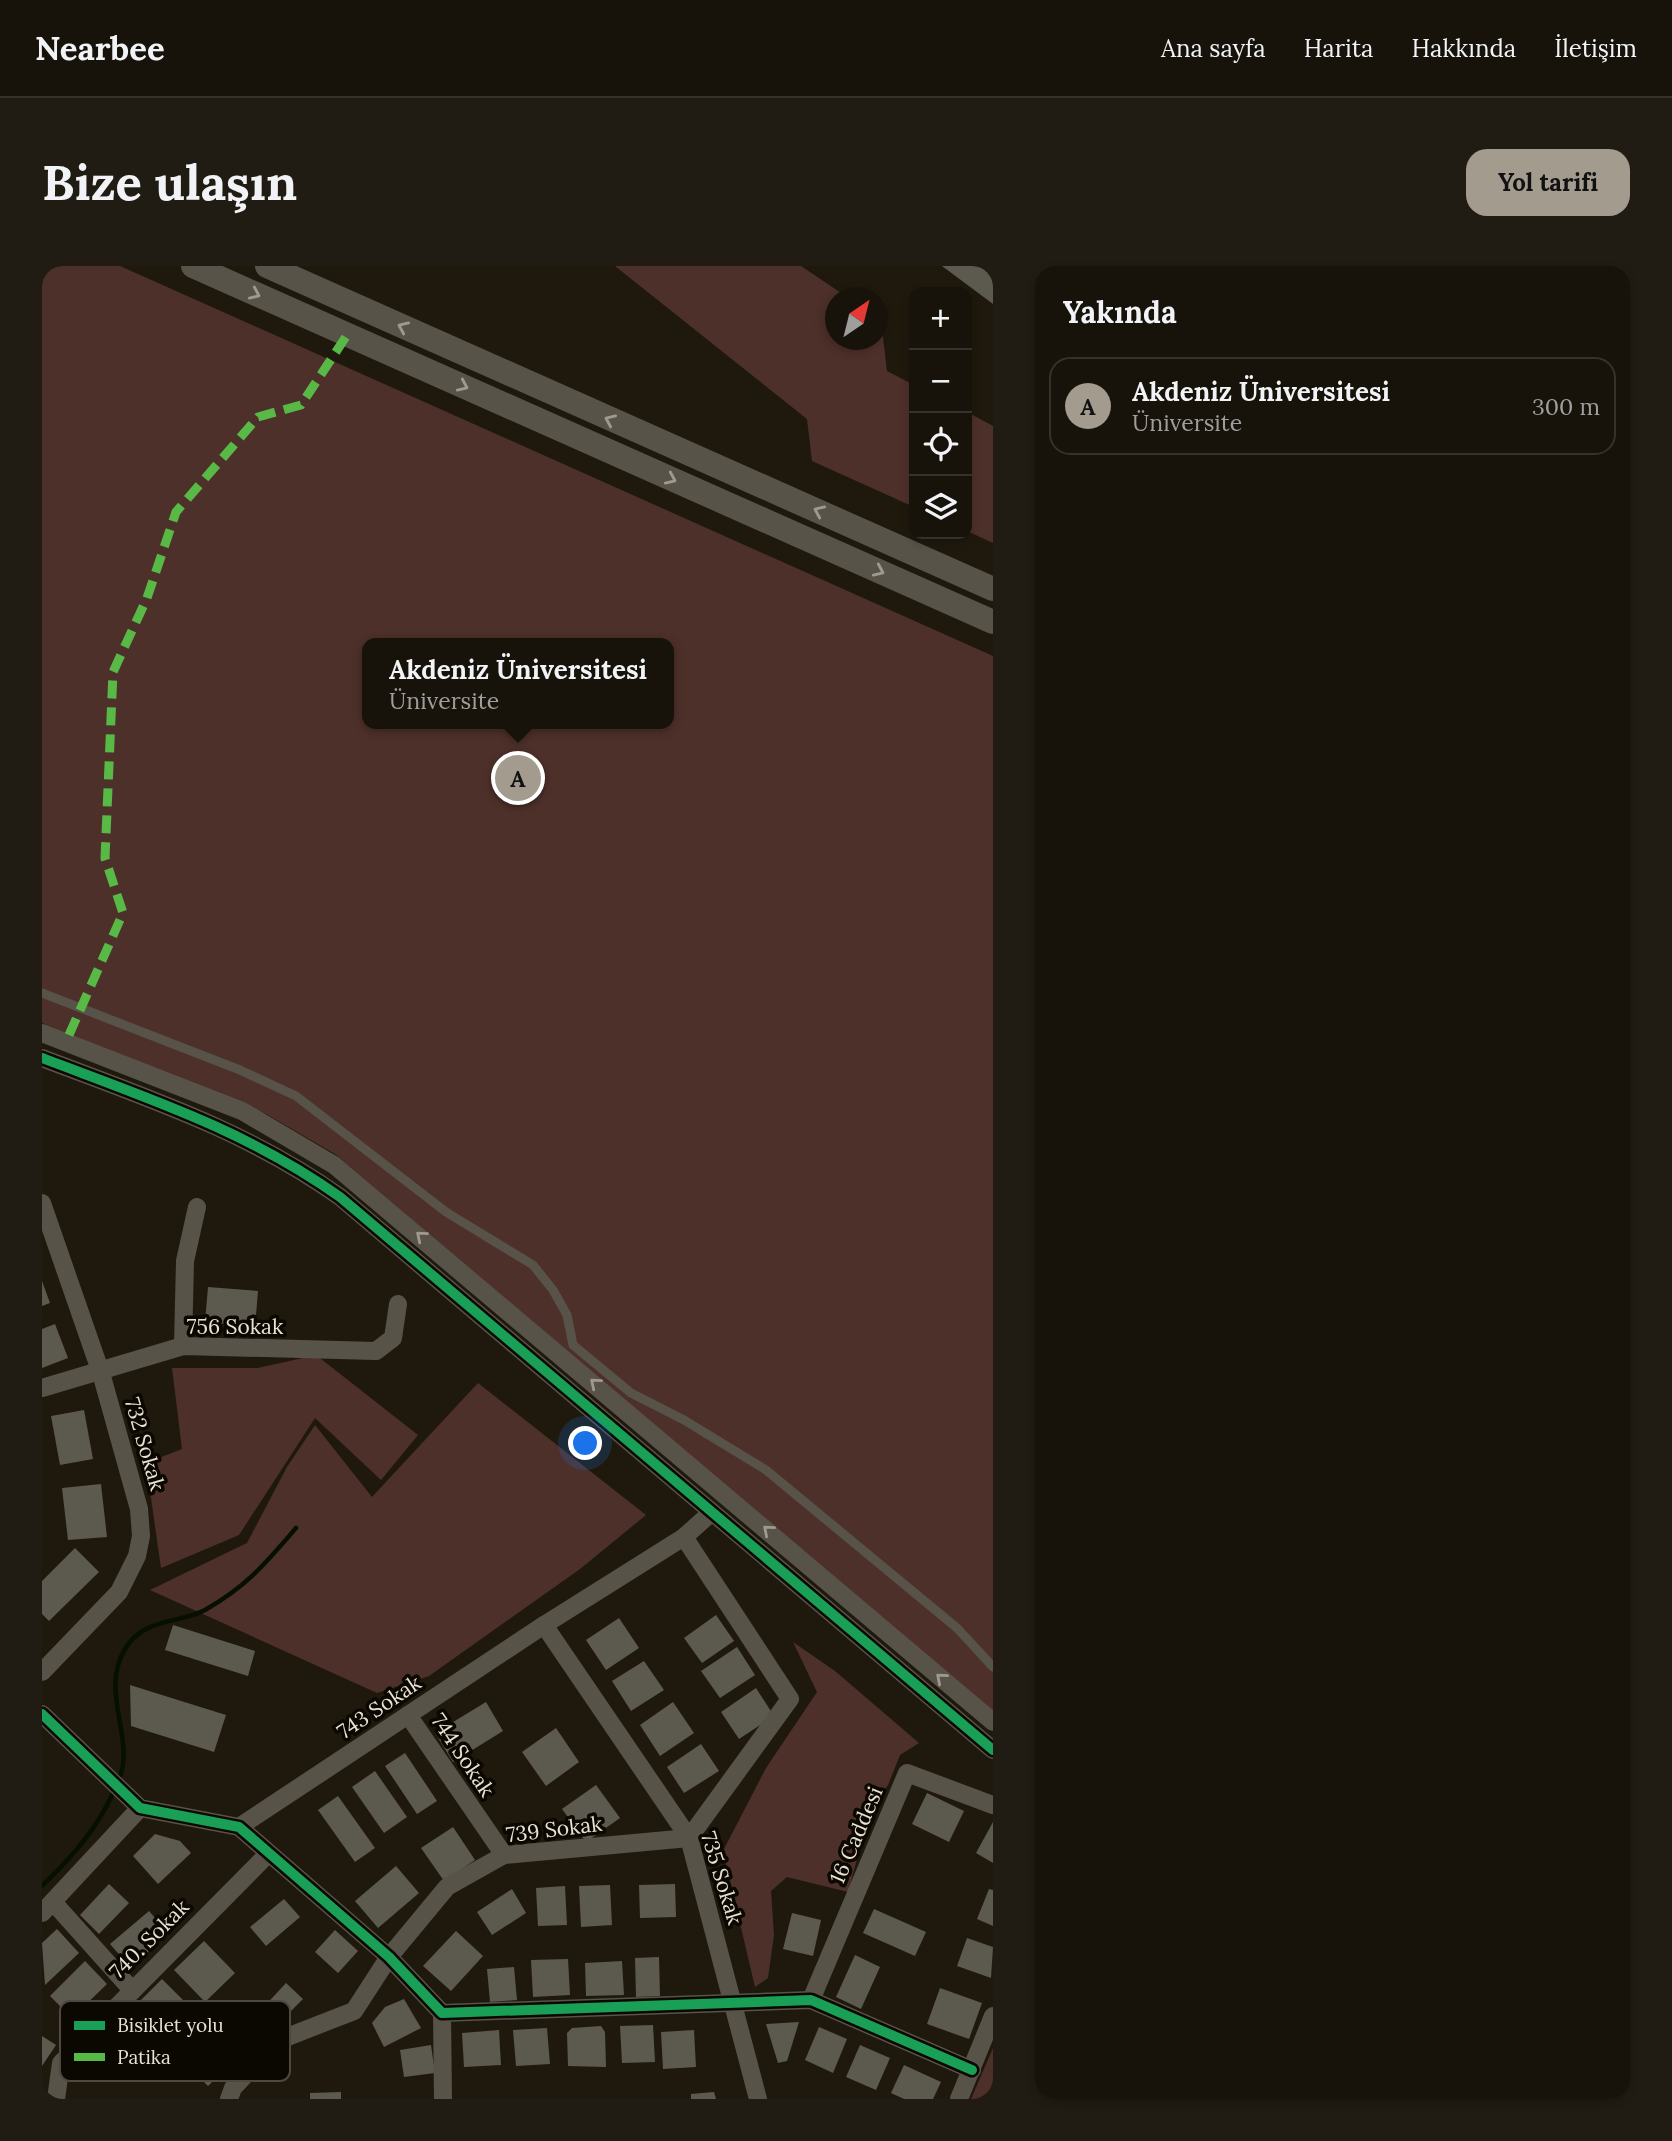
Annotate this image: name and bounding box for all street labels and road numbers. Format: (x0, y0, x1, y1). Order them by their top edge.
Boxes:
street label: 756 Sokak (187, 1313, 284, 1340)
street label: 732 Sokak (119, 1394, 171, 1494)
street label: 743 Sokak (332, 1669, 427, 1745)
street label: 744 Sokak (425, 1708, 501, 1803)
street label: 16 Caddesi (823, 1782, 889, 1888)
street label: 739 Sokak (504, 1810, 604, 1848)
street label: 735 Sokak (695, 1828, 749, 1929)
street label: 740. Sokak (103, 1893, 195, 1985)

